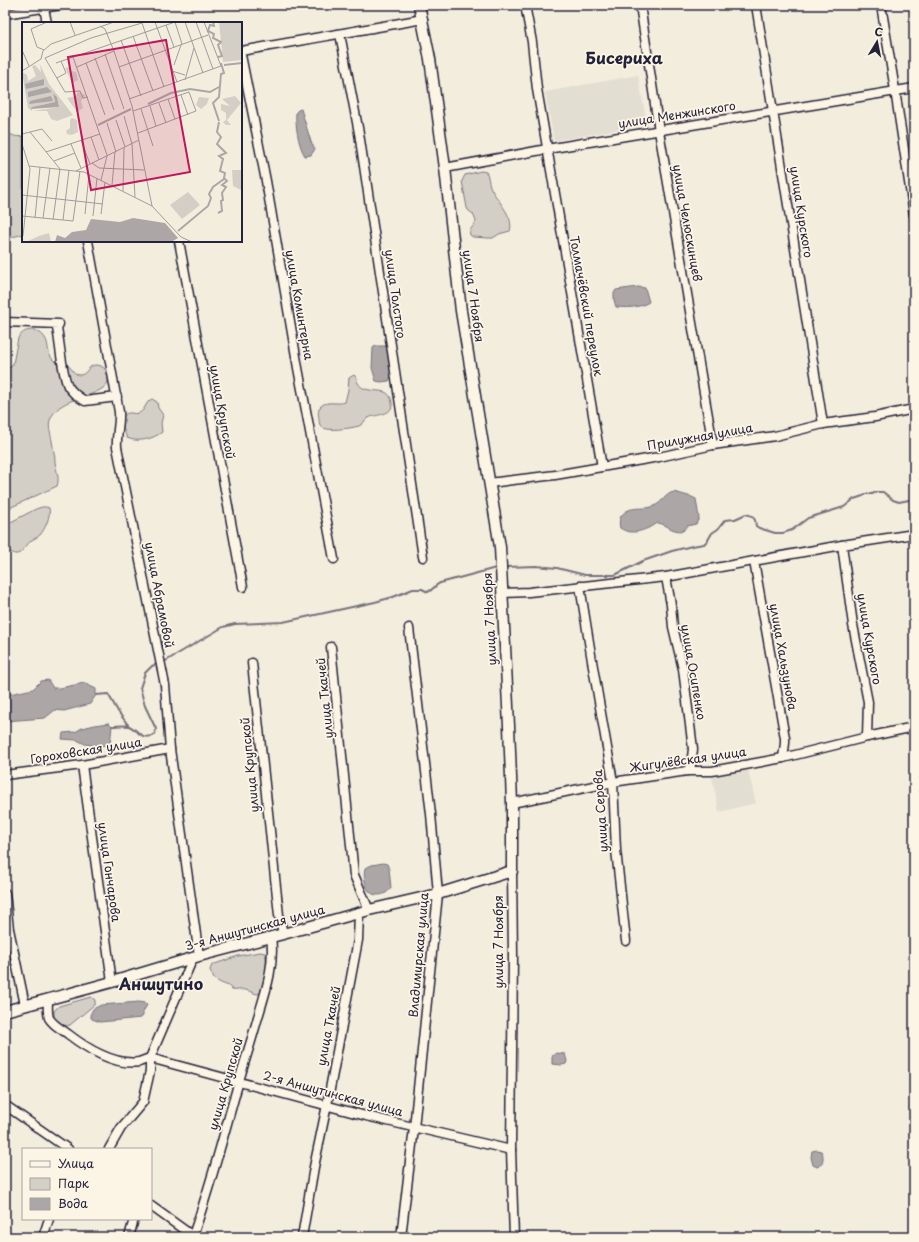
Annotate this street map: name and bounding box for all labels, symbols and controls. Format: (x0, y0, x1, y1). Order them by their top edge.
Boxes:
inset map (22, 22, 242, 242)
north arrow (857, 22, 897, 62)
text: С (873, 23, 884, 41)
district label: Бисериха (585, 45, 663, 69)
street label: улица Менжинского (617, 96, 737, 132)
street label: улица Челюскинцев (669, 163, 707, 283)
street label: улица Курского (786, 165, 818, 259)
street label: Толмачёвский переулок (566, 234, 608, 378)
street label: улица Коминтерна (281, 248, 319, 362)
street label: улица Толстого (381, 248, 411, 340)
street label: улица 7 Ноября (459, 248, 489, 343)
street label: улица Крупской (206, 363, 240, 460)
street label: Прилужная улица (646, 418, 754, 454)
street label: улица Абрамовой (141, 540, 179, 649)
street label: улица 7 Ноября (478, 572, 500, 666)
street label: улица Курского (853, 592, 887, 686)
street label: улица Хальзунова (766, 602, 802, 712)
street label: улица Осипенко (677, 622, 711, 721)
street label: улица Ткачей (311, 657, 337, 739)
street label: улица Крупской (235, 717, 263, 814)
street label: Гороховская улица (29, 732, 143, 768)
street label: Жигулёвская улица (627, 742, 748, 776)
street label: улица Серова (588, 769, 612, 853)
street label: улица Гончарова (94, 821, 126, 924)
street label: Владимирская улица (404, 891, 432, 1018)
street label: улица 7 Ноября (489, 895, 507, 989)
street label: 3-я Аншутинская улица (183, 900, 327, 954)
district label: Аншутино (118, 971, 203, 995)
street label: улица Ткачей (311, 984, 345, 1067)
street label: улица Крупской (203, 1035, 247, 1132)
street label: 2-я Аншутинская улица (261, 1066, 406, 1121)
legend (22, 1148, 152, 1220)
text: Улица (58, 1154, 94, 1172)
text: Парк (58, 1174, 90, 1192)
text: Вода (58, 1194, 88, 1212)

